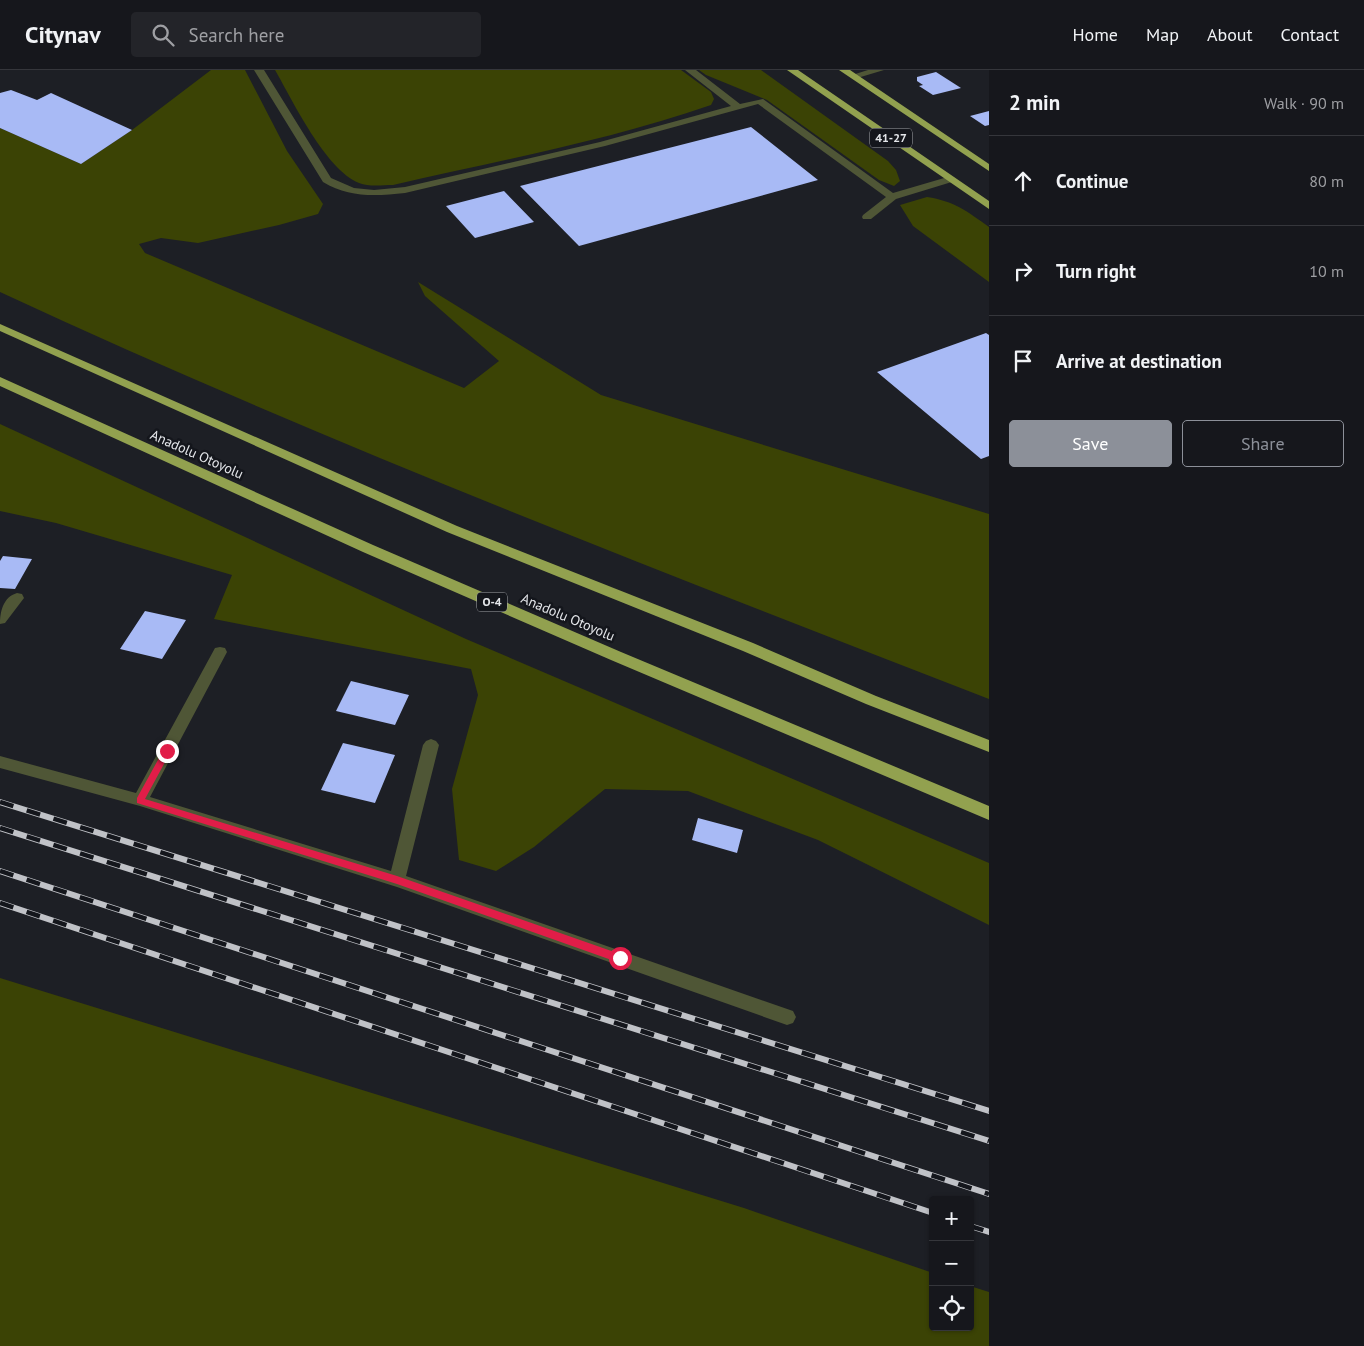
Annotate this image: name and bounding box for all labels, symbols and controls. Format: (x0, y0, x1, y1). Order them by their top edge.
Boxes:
search box (131, 12, 481, 57)
text: Citynav (25, 19, 101, 50)
icon: search (149, 21, 177, 49)
text: Search here (189, 23, 284, 47)
text: Home (1072, 23, 1118, 46)
text: Map (1146, 23, 1179, 46)
text: About (1207, 23, 1253, 46)
text: Contact (1281, 23, 1339, 46)
text: 2 min (1009, 89, 1060, 116)
text: Walk · 90 m (1264, 93, 1344, 113)
road number: 41-27 (870, 128, 912, 148)
icon: ahead (1009, 167, 1037, 195)
text: Continue (1056, 169, 1128, 193)
text: 80 m (1309, 171, 1344, 191)
icon: right (1009, 257, 1037, 285)
text: Turn right (1056, 259, 1136, 283)
text: 10 m (1309, 261, 1344, 281)
icon: arrive (1009, 347, 1037, 375)
text: Arrive at destination (1056, 349, 1222, 373)
button: Save (1009, 420, 1172, 467)
button: Share (1182, 420, 1344, 467)
street label: Anadolu Otoyolu (148, 425, 246, 483)
street label: Anadolu Otoyolu (518, 589, 618, 645)
road number: O-4 (477, 592, 507, 612)
route end (156, 740, 179, 763)
route start (609, 947, 632, 970)
map controls (929, 1196, 974, 1331)
button: + (929, 1196, 974, 1241)
button: − (929, 1241, 974, 1286)
button: locate (929, 1286, 974, 1331)

